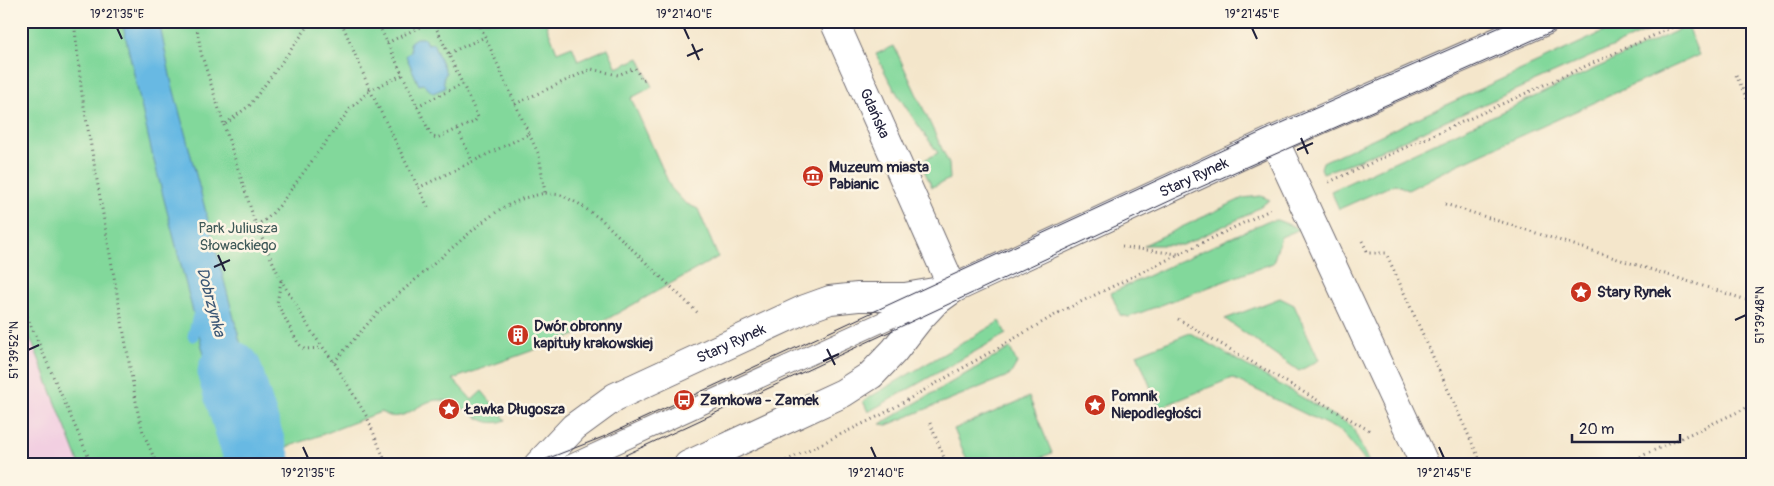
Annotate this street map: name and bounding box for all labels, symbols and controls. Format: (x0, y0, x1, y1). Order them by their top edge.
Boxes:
text: 19°21'35"E (90, 7, 144, 22)
text: 19°21'40"E (656, 7, 712, 22)
text: 19°21'45"E (1225, 7, 1279, 22)
street label: Gdańska (856, 85, 894, 141)
street label: Stary Rynek (1156, 153, 1232, 201)
place label: Muzeum miasta Pabianic (829, 158, 929, 194)
museum icon: Muzeum miasta Pabianic (801, 164, 825, 188)
park label: Park Juliusza Słowackiego (198, 219, 278, 255)
water label: Dobrzynka (192, 265, 230, 340)
place icon: Stary Rynek (1569, 280, 1593, 304)
place label: Stary Rynek (1597, 283, 1672, 302)
text: 51°39'48"N (1753, 286, 1768, 344)
place label: Dwór obronny kapituły krakowskiej (533, 317, 653, 353)
street label: Stary Rynek (693, 319, 769, 367)
text: 51°39'52"N (7, 321, 22, 379)
building icon: Dwór obronny kapituły krakowskiej (506, 323, 530, 347)
place label: Pomnik Niepodległości (1111, 387, 1201, 423)
bus stop icon: Zamkowa - Zamek (672, 388, 696, 412)
place label: Zamkowa - Zamek (700, 391, 820, 410)
place icon: Pomnik Niepodległości (1083, 393, 1107, 417)
place icon: Ławka Długosza (437, 397, 461, 421)
place label: Ławka Długosza (463, 400, 565, 419)
scale bar (1572, 411, 1679, 443)
text: 20 m (1579, 420, 1614, 439)
text: 19°21'35"E (281, 466, 335, 481)
text: 19°21'40"E (848, 466, 904, 481)
text: 19°21'45"E (1417, 466, 1471, 481)

